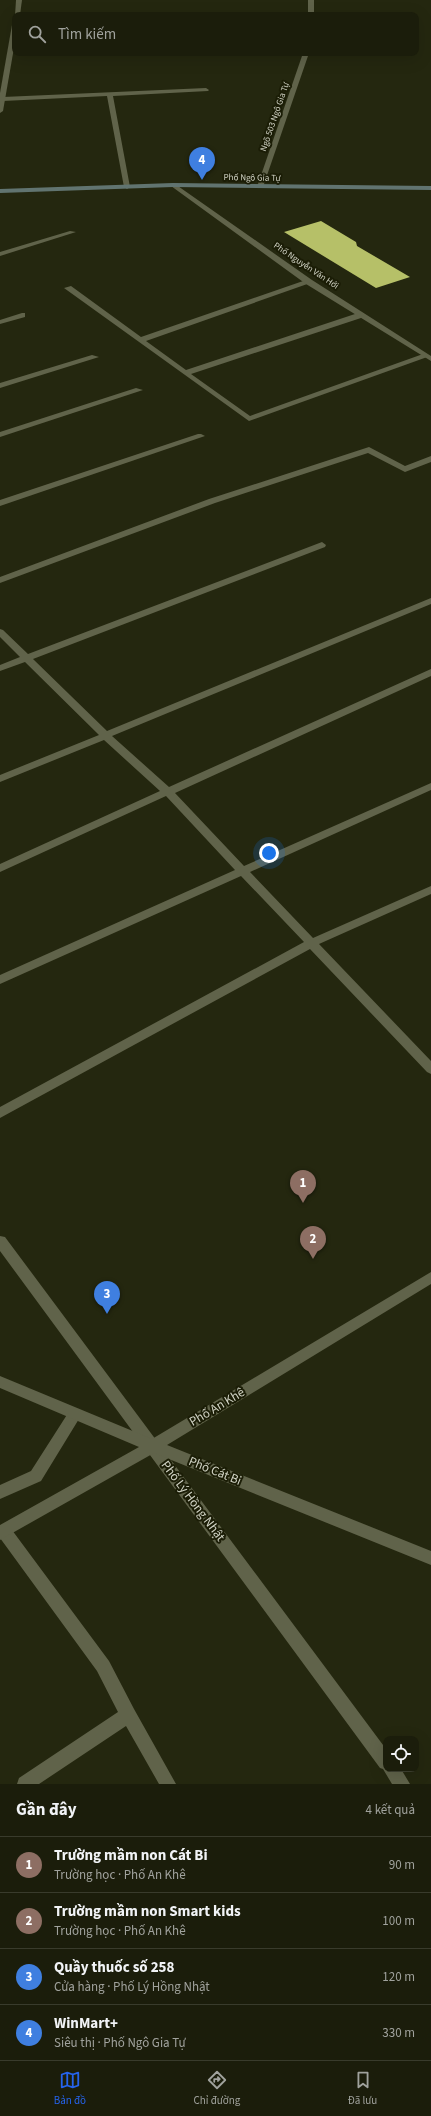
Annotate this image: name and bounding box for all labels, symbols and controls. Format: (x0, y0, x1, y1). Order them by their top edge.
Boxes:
search box (12, 12, 419, 56)
icon: search (26, 23, 48, 45)
text: Tìm kiếm (58, 24, 116, 45)
street label: Ngõ 503 Ngô Gia Tự (257, 80, 293, 153)
pin: 4 (189, 147, 215, 180)
street label: Phố Ngô Gia Tự (223, 171, 282, 185)
street label: Phố Nguyễn Văn Hới (271, 239, 341, 293)
your location (259, 843, 279, 863)
pin: 1 (290, 1170, 316, 1203)
pin: 2 (300, 1226, 326, 1259)
pin: 3 (94, 1281, 120, 1314)
street label: Phố An Khê (186, 1383, 248, 1431)
street label: Phố Cát Bi (186, 1452, 244, 1490)
street label: Phố Lý Hồng Nhật (157, 1457, 230, 1545)
map controls (383, 1736, 419, 1772)
button: locate (383, 1736, 419, 1772)
text: Gần đây (16, 1798, 77, 1822)
text: 4 kết quả (366, 1801, 415, 1819)
text: Trường mầm non Cát Bi (54, 1845, 208, 1866)
text: 1 (26, 1856, 32, 1874)
text: 90 m (389, 1856, 415, 1874)
text: Trường học · Phố An Khê (54, 1866, 186, 1884)
text: Trường mầm non Smart kids (54, 1901, 241, 1922)
text: 2 (26, 1912, 32, 1930)
text: 100 m (382, 1912, 415, 1930)
text: Trường học · Phố An Khê (54, 1922, 186, 1940)
text: Quầy thuốc số 258 (54, 1957, 174, 1978)
text: 3 (26, 1968, 32, 1986)
text: 120 m (382, 1968, 415, 1986)
text: Cửa hàng · Phố Lý Hồng Nhật (54, 1978, 210, 1996)
text: WinMart+ (54, 2013, 118, 2034)
text: 4 (26, 2024, 32, 2042)
text: 330 m (382, 2024, 415, 2042)
text: Siêu thị · Phố Ngô Gia Tự (54, 2034, 186, 2052)
tab: Bản đồ (54, 2069, 86, 2108)
tab: Chỉ đường (193, 2069, 240, 2108)
tab: Đã lưu (348, 2069, 377, 2108)

